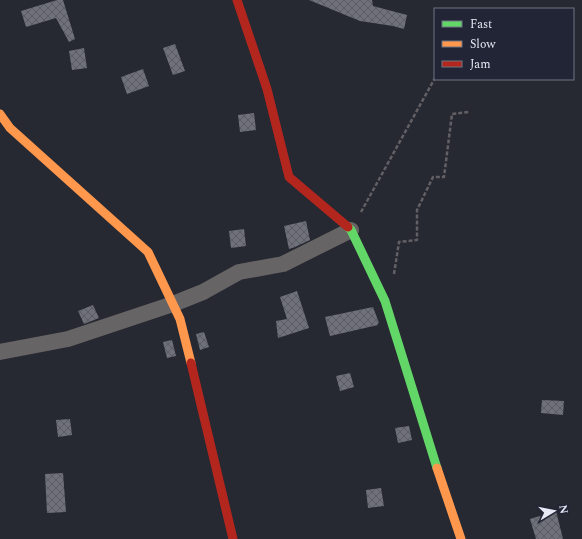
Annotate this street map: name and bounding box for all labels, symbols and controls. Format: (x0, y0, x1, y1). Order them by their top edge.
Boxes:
legend (434, 8, 574, 80)
text: Fast (470, 15, 492, 34)
text: Slow (470, 35, 496, 54)
text: Jam (470, 55, 491, 74)
north arrow (534, 491, 574, 531)
text: N (554, 503, 573, 515)

